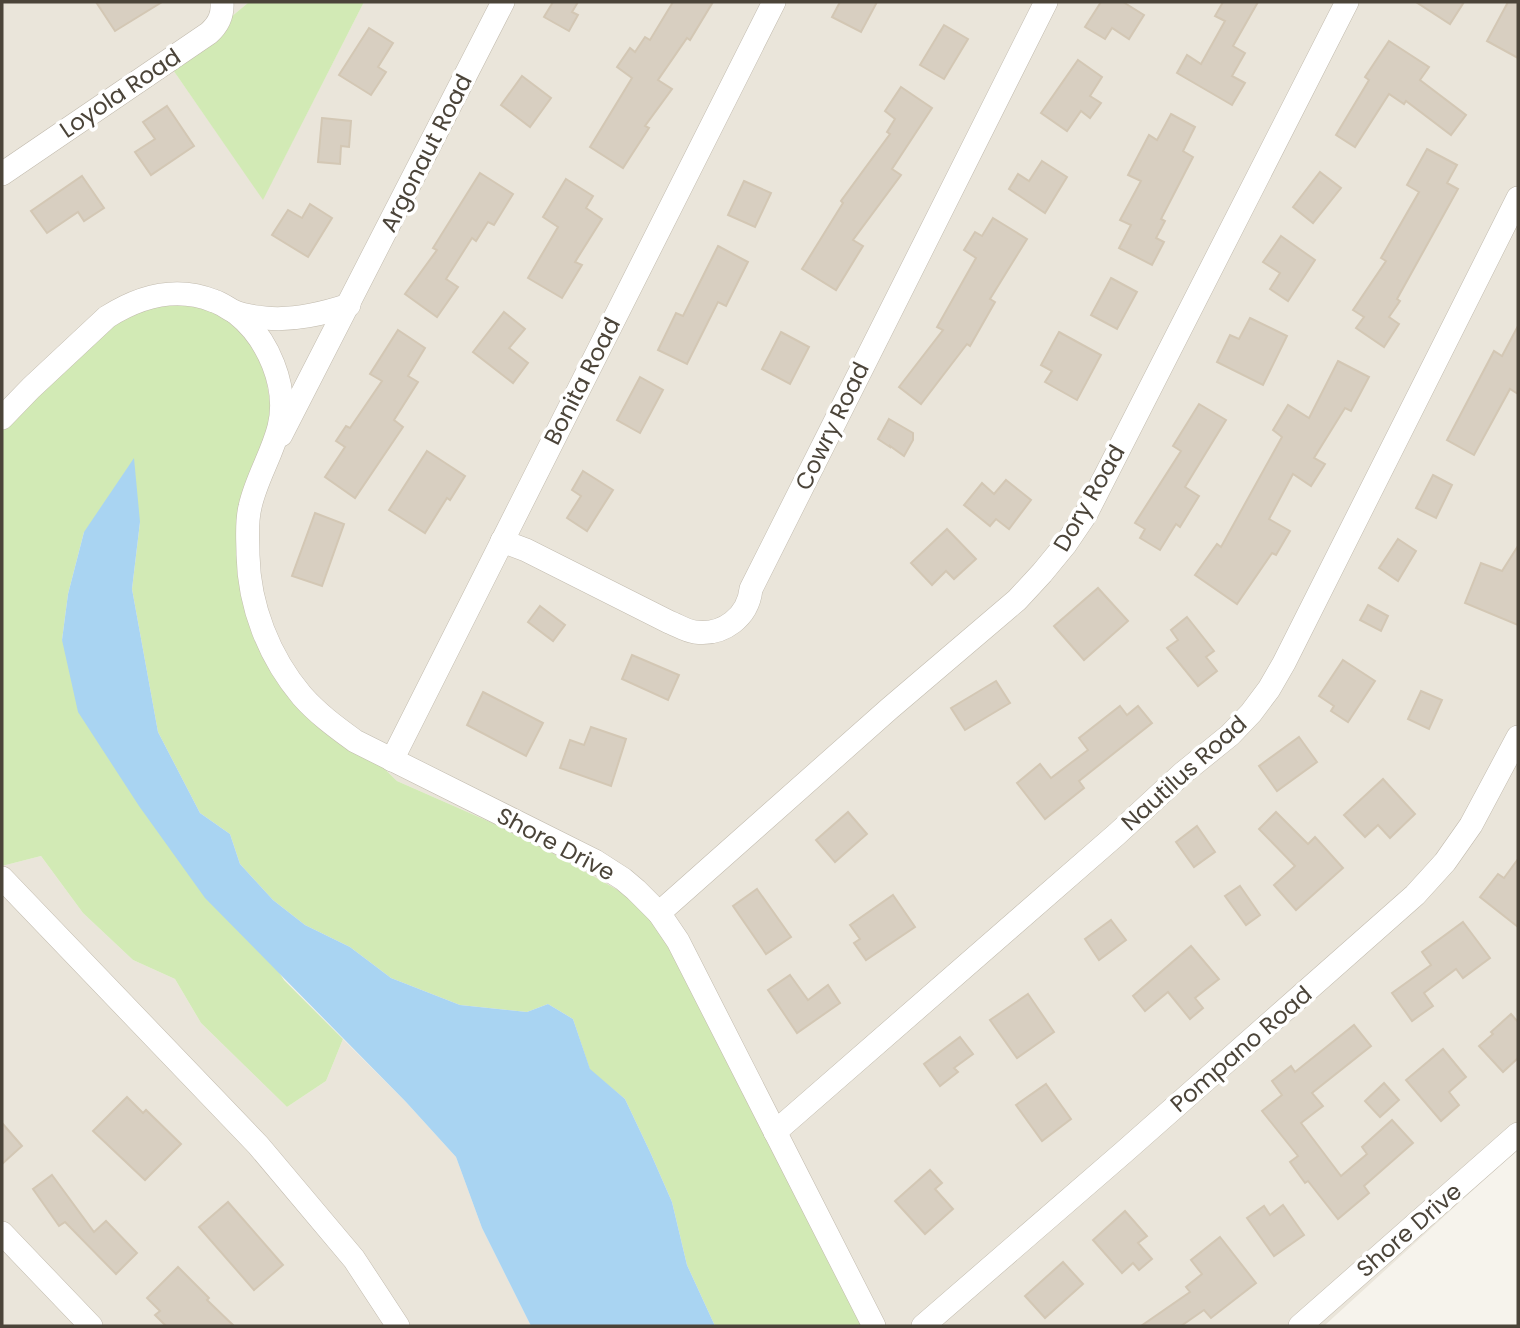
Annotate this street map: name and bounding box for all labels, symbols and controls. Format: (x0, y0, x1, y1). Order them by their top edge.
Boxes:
street label: Loyola Road (53, 41, 187, 145)
street label: Argonaut Road (372, 68, 480, 238)
street label: Bonita Road (536, 312, 628, 450)
street label: Cowry Road (787, 357, 877, 495)
street label: Dory Road (1046, 439, 1132, 557)
street label: Nautilus Road (1114, 708, 1254, 838)
street label: Shore Drive (491, 799, 621, 889)
street label: Pompano Road (1163, 978, 1319, 1120)
street label: Shore Drive (1350, 1175, 1468, 1285)

